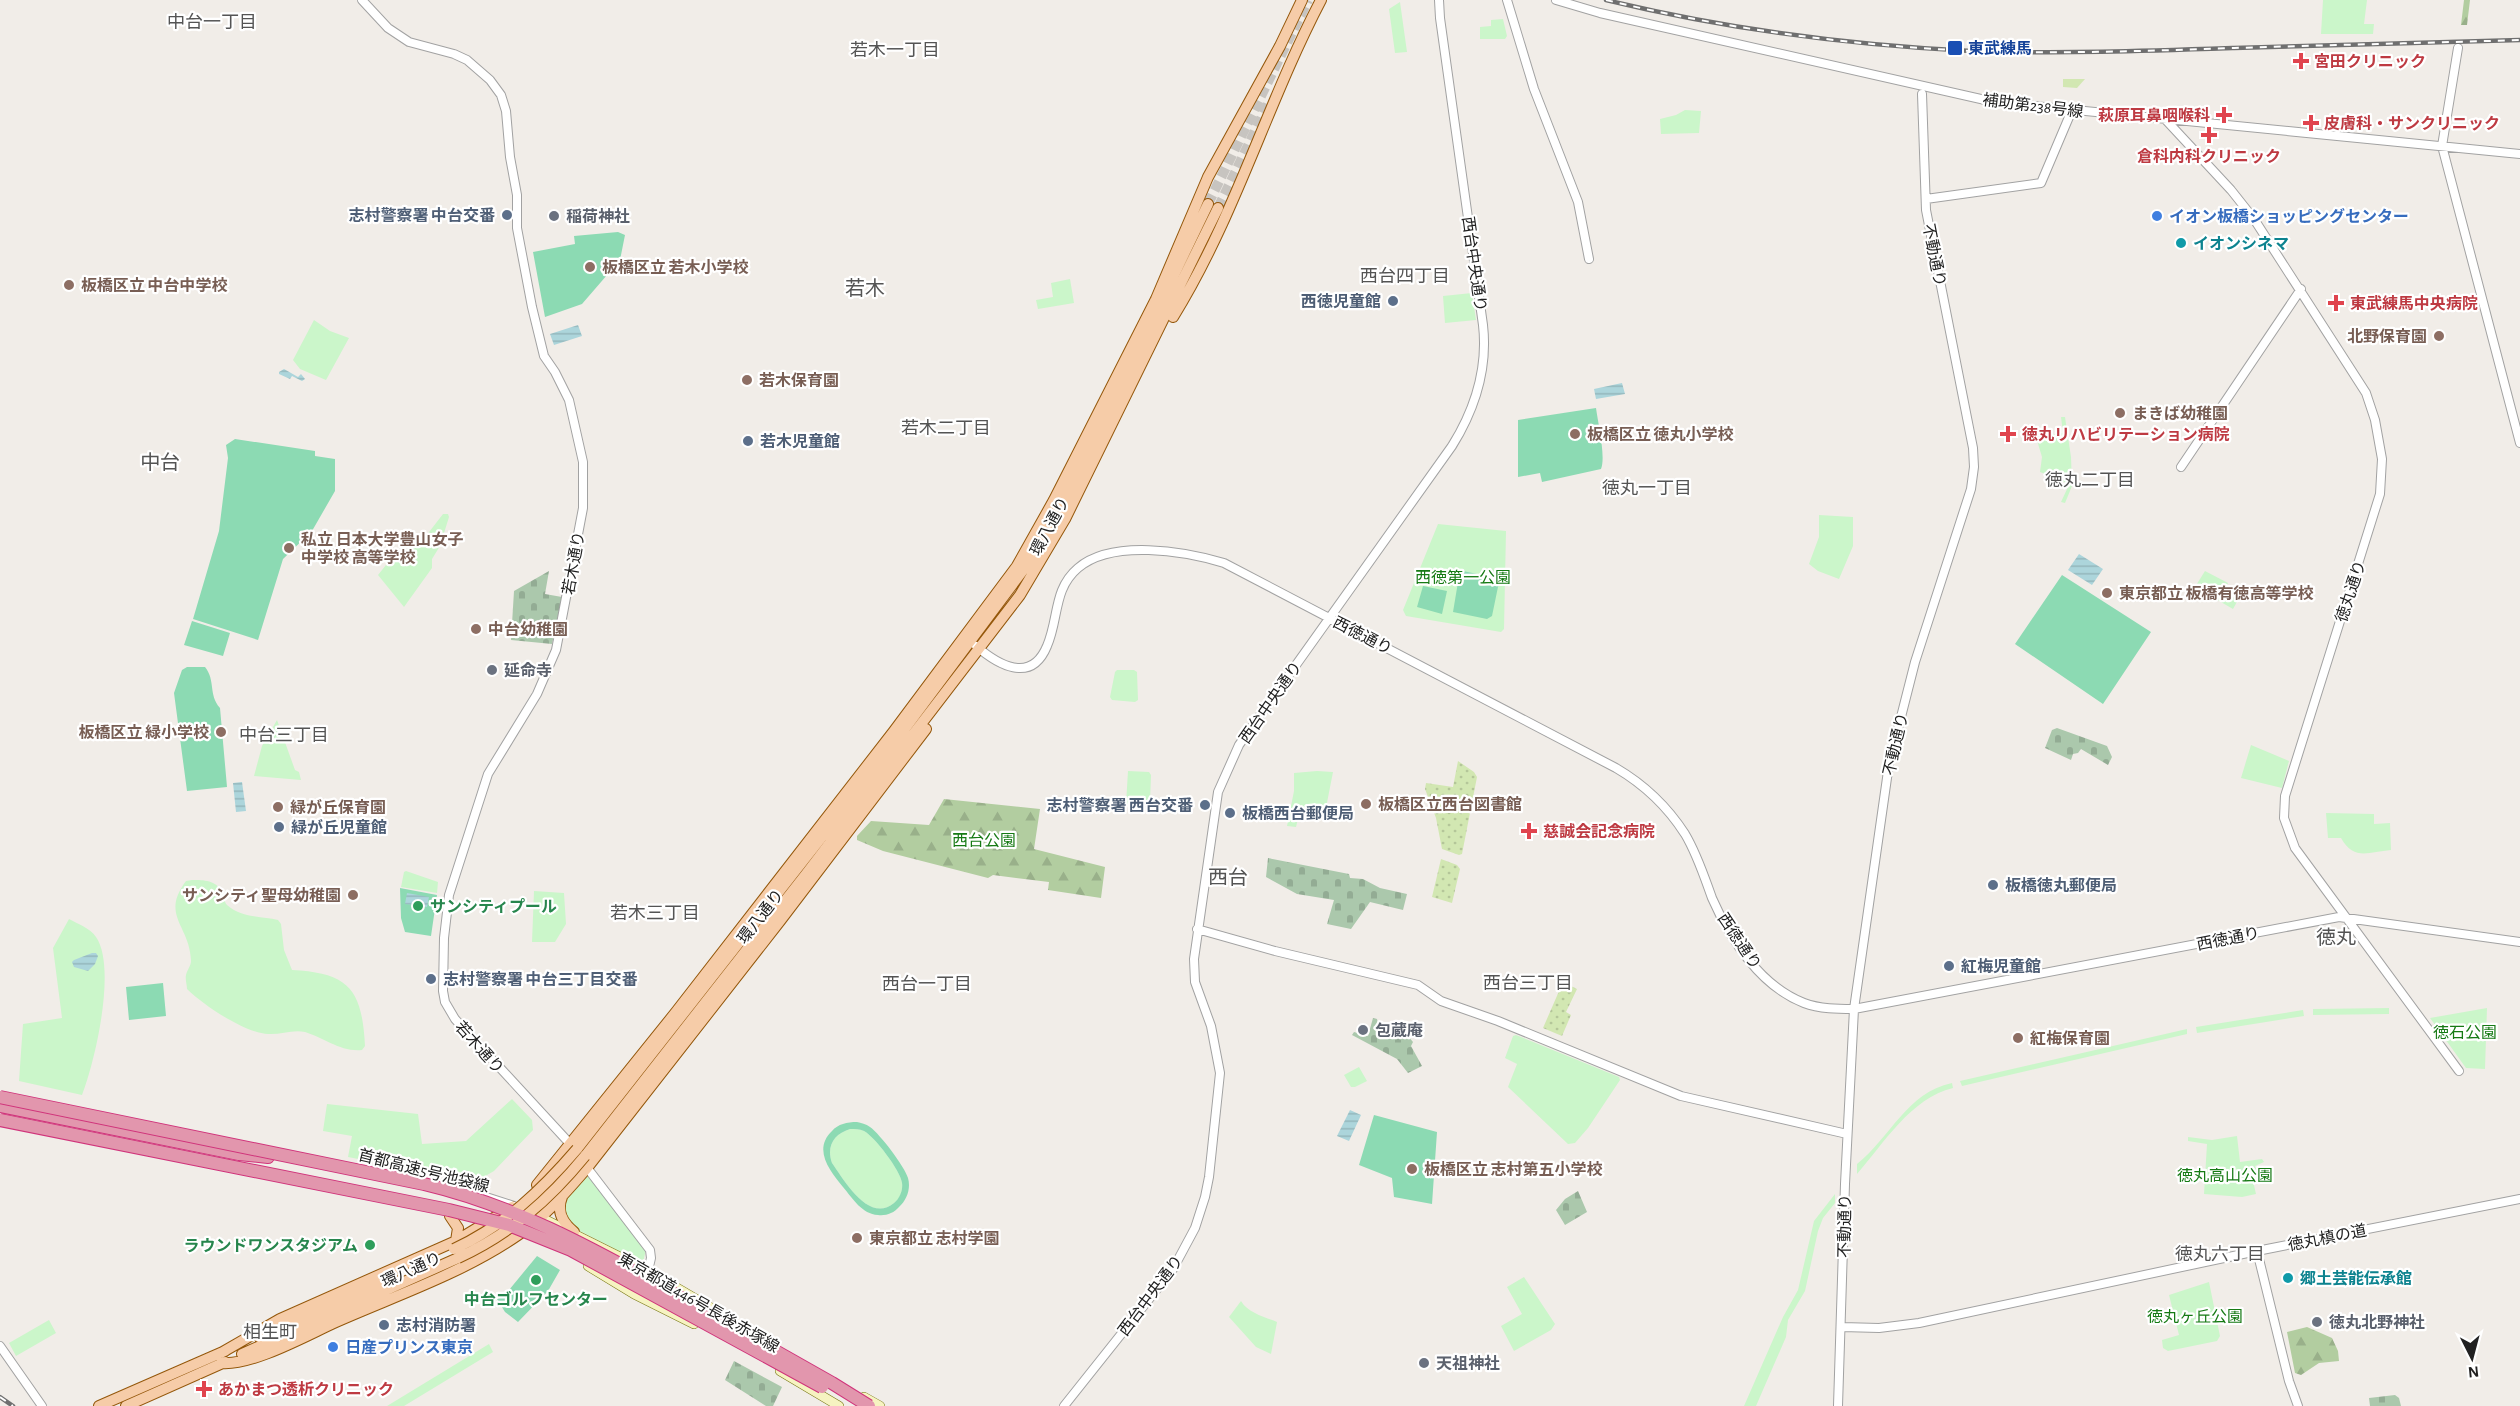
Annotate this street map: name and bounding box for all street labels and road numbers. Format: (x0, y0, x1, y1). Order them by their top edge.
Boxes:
street label: 補助第238号線 (1982, 91, 2084, 120)
street label: 西台中央通り (1459, 215, 1490, 313)
street label: 不動通り (1920, 222, 1949, 288)
street label: 環八通り (1027, 494, 1072, 558)
street label: 若木通り (560, 530, 587, 596)
street label: 徳丸通り (2333, 558, 2368, 624)
street label: 西徳通り (1330, 613, 1395, 658)
street label: 西台中央通り (1236, 658, 1305, 746)
street label: 不動通り (1880, 711, 1911, 777)
street label: 環八通り (734, 886, 787, 947)
street label: 西徳通り (1715, 910, 1765, 973)
street label: 西徳通り (2195, 924, 2261, 953)
street label: 若木通り (452, 1018, 507, 1077)
street label: 首都高速5号池袋線 (356, 1146, 491, 1195)
street label: 不動通り (1835, 1194, 1854, 1258)
street label: 徳丸槙の道 (2286, 1222, 2368, 1253)
street label: 環八通り (379, 1249, 444, 1290)
street label: 東京都道446号長後赤塚線 (615, 1249, 782, 1356)
street label: 西台中央通り (1115, 1252, 1186, 1339)

